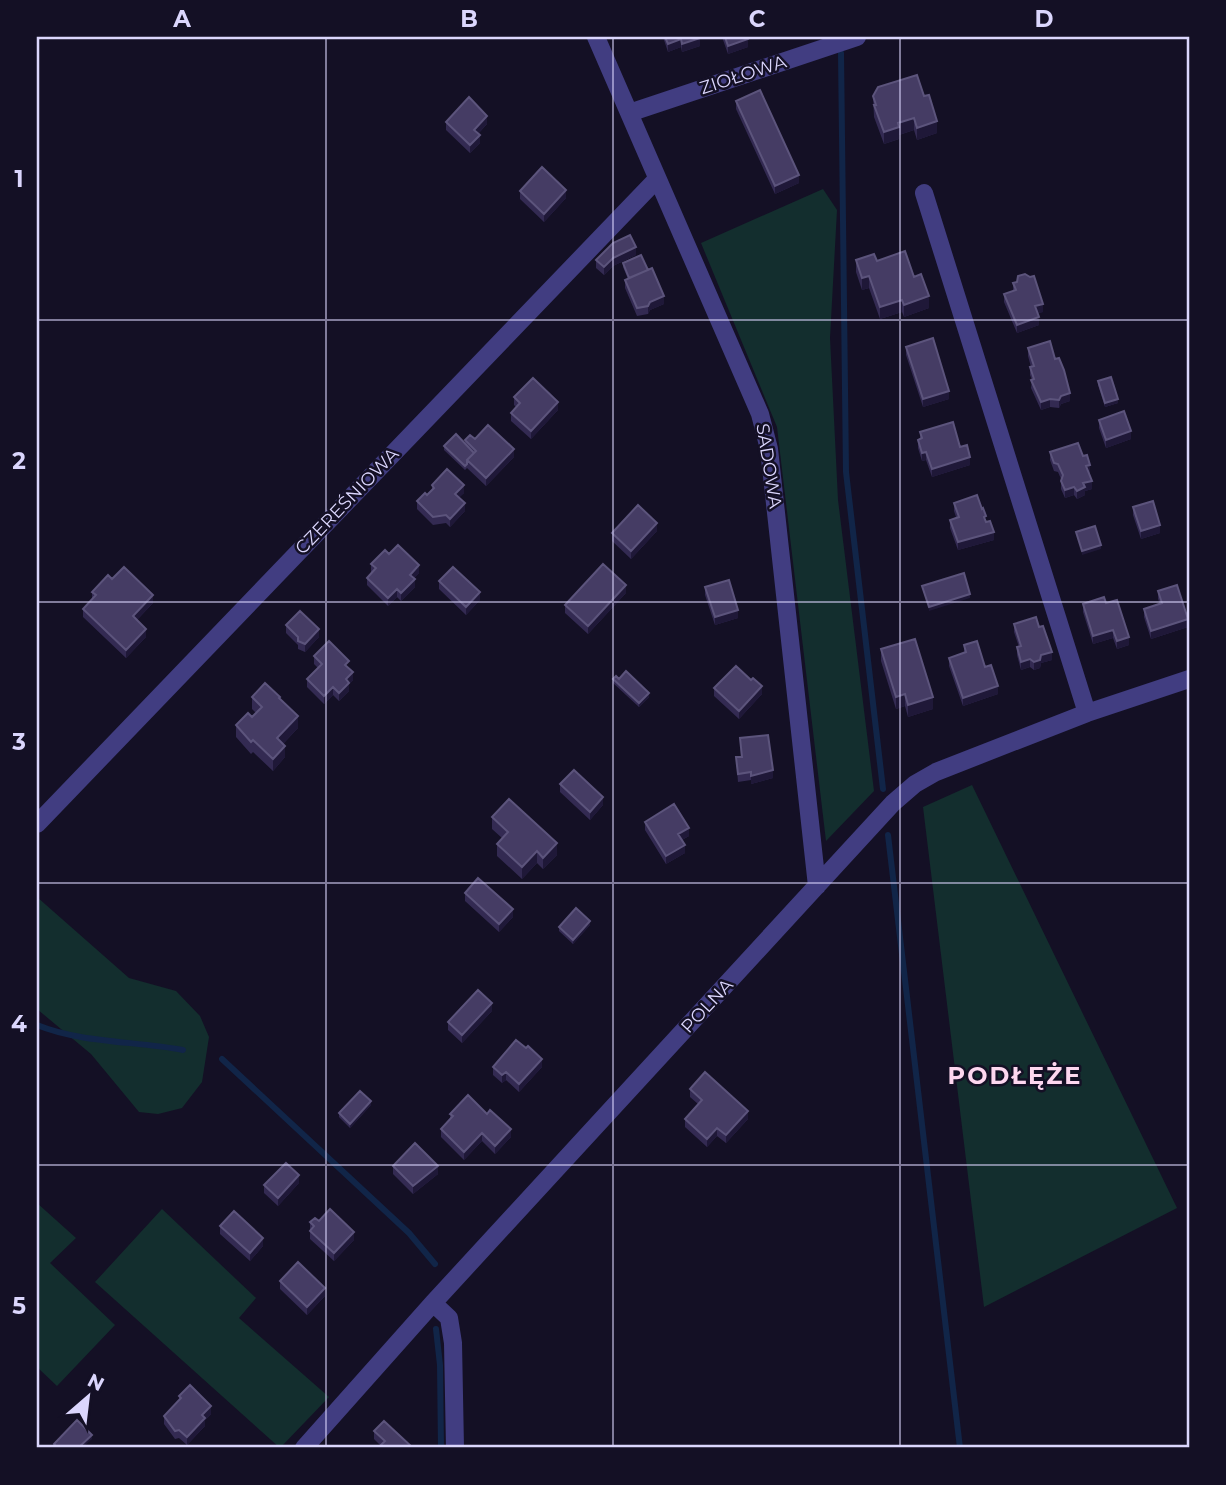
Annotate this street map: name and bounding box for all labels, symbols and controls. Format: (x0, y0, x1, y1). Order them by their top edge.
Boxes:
text: A (172, 5, 191, 33)
text: B (460, 5, 478, 33)
text: C (749, 5, 766, 33)
text: D (1035, 5, 1054, 33)
street label: ZIOŁOWA (697, 51, 789, 99)
text: 1 (14, 165, 24, 193)
street label: SADOWA (751, 422, 787, 510)
street label: CZEREŚNIOWA (291, 443, 403, 559)
text: 2 (12, 447, 26, 475)
text: 3 (11, 728, 26, 756)
street label: POLNA (676, 974, 738, 1038)
text: 4 (11, 1010, 27, 1038)
district label: PODŁĘŻE (948, 1061, 1082, 1090)
text: 5 (12, 1292, 26, 1320)
north arrow (52, 1362, 122, 1432)
text: N (84, 1369, 108, 1396)

